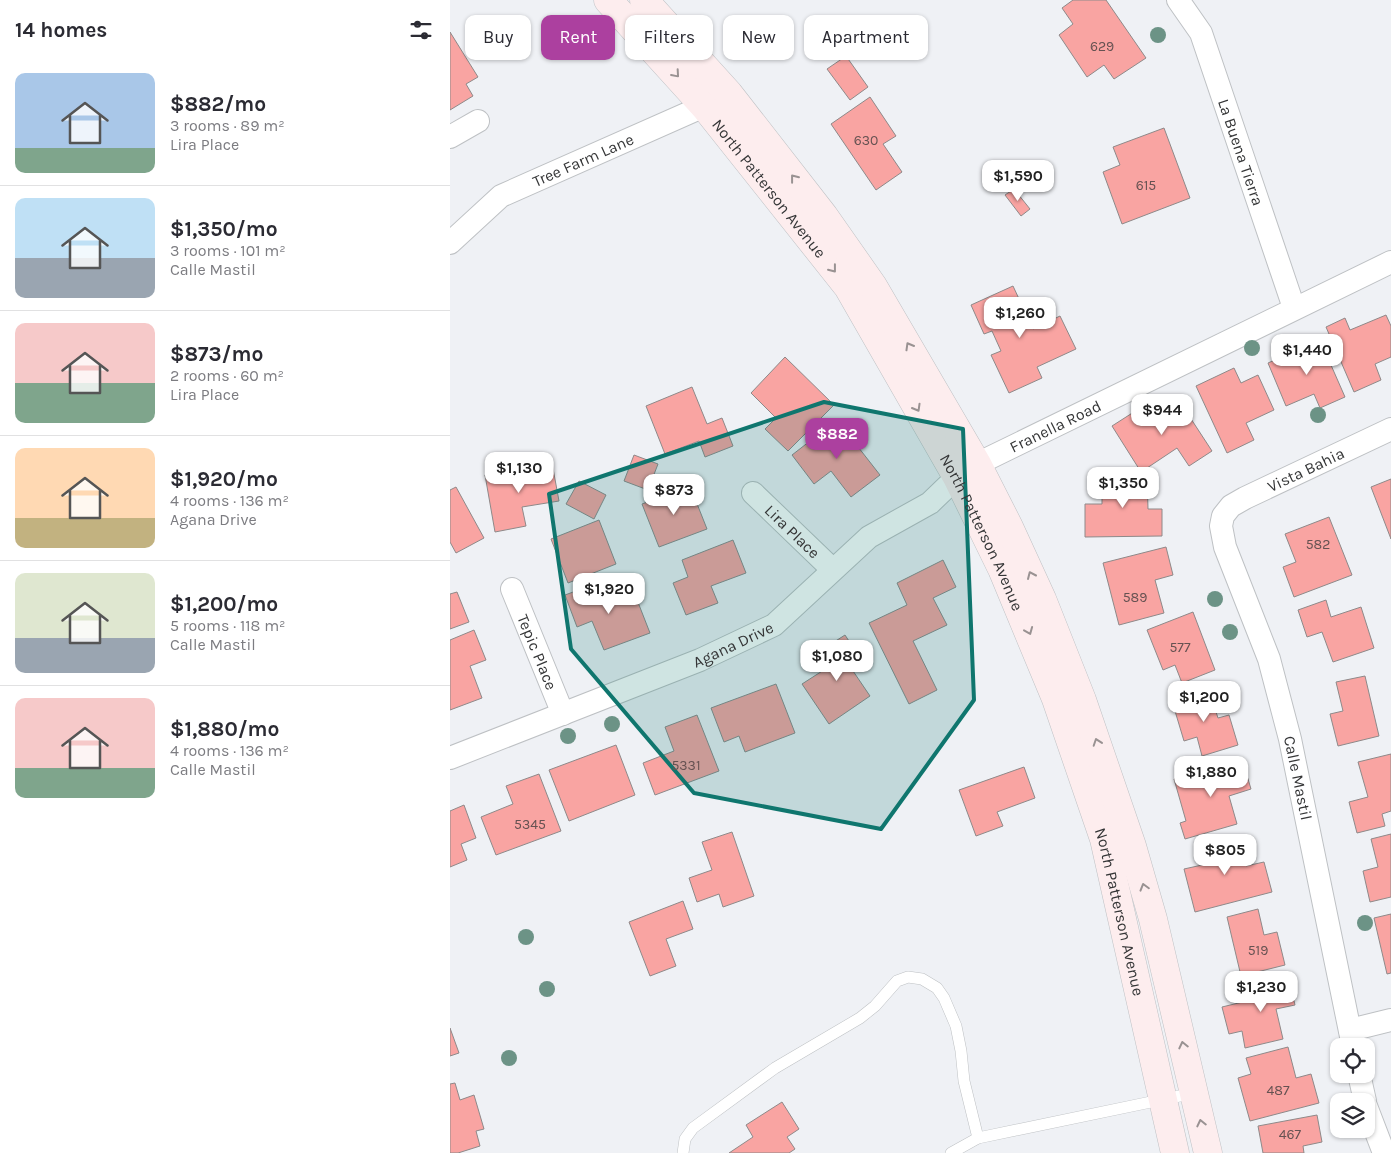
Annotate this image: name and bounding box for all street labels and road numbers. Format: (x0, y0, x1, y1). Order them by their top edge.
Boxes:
street label: La Buena Tierra (1214, 96, 1268, 208)
street label: North Patterson Avenue (708, 115, 830, 261)
street label: Tree Farm Lane (530, 129, 636, 190)
street label: Franella Road (1006, 396, 1104, 456)
street label: Vista Bahia (1264, 443, 1347, 496)
street label: North Patterson Avenue (936, 450, 1028, 614)
street label: Lira Place (761, 500, 824, 562)
street label: Tepic Place (514, 611, 562, 693)
street label: Agana Drive (690, 617, 776, 671)
street label: Calle Mastil (1280, 734, 1316, 822)
street label: North Patterson Avenue (1091, 825, 1149, 998)

